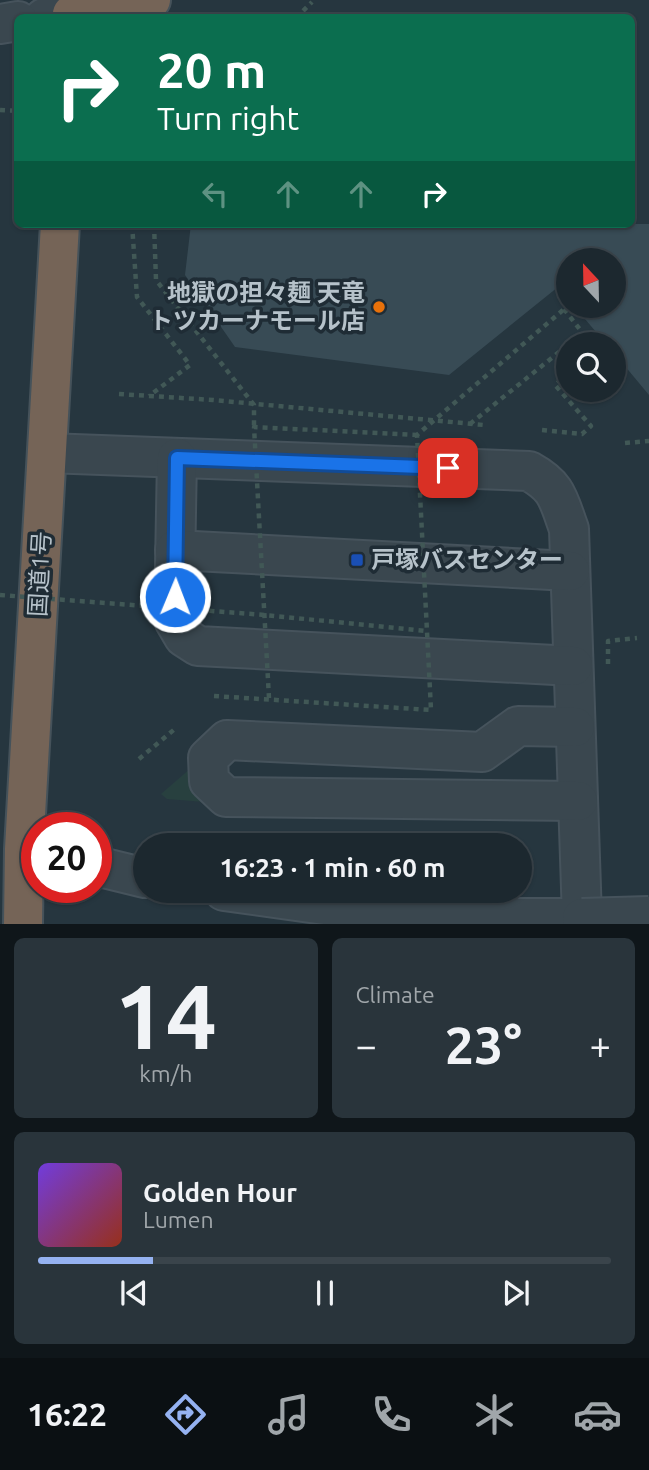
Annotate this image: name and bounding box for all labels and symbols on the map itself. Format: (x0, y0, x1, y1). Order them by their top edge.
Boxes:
north arrow (556, 248, 626, 318)
place label: 地獄の担々麺 天竜 トツカーナモール店 (149, 279, 365, 334)
marker: 地獄の担々麺 天竜 トツカーナモール店 (371, 299, 387, 315)
pin (418, 438, 478, 498)
street label: 国道1号 (24, 531, 55, 617)
place label: 戸塚バスセンター (371, 546, 563, 573)
marker: 戸塚バスセンター (349, 552, 365, 568)
position arrow (138, 560, 212, 634)
speed limit sign: 20 (21, 812, 112, 903)

